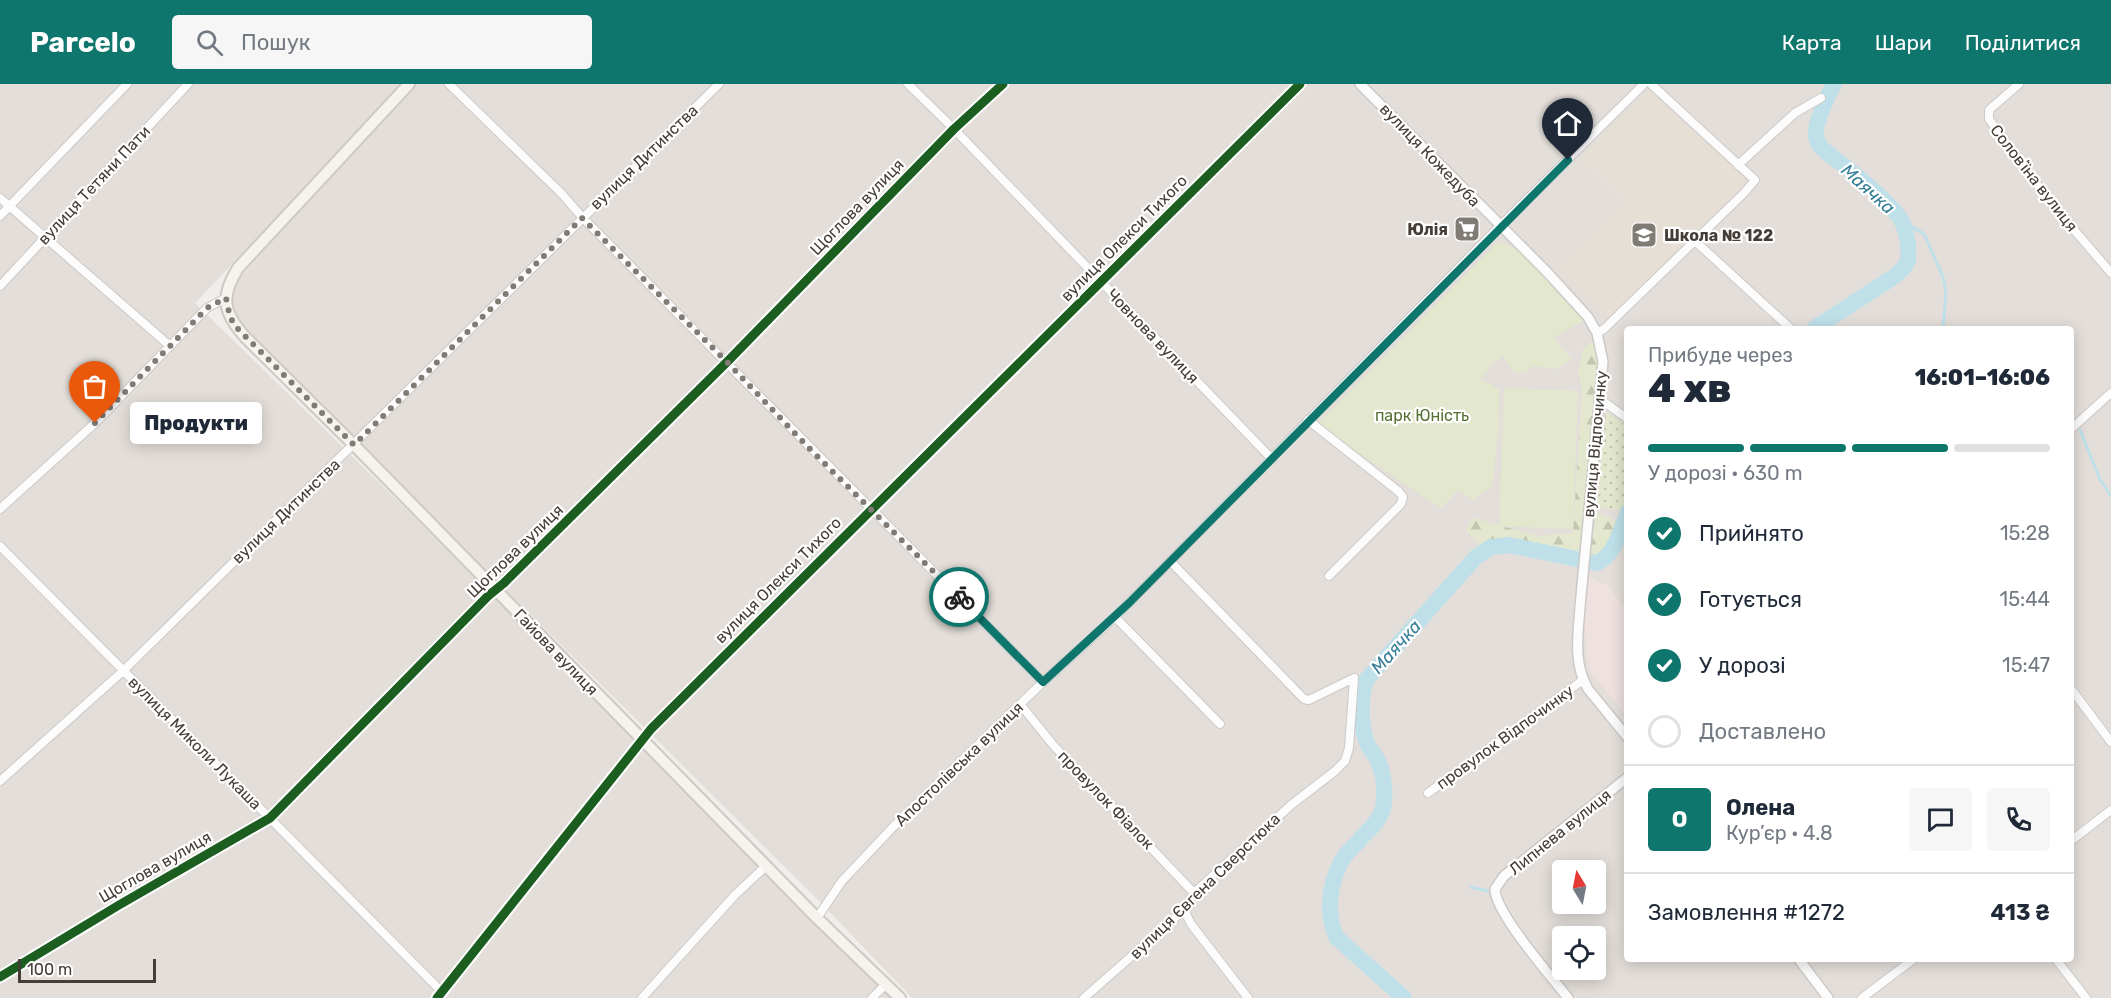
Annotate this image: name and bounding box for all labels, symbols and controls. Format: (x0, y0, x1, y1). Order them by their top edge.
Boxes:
search box (172, 15, 592, 69)
text: Parcelo (30, 26, 136, 59)
icon: search (193, 26, 226, 59)
text: Пошук (241, 29, 310, 56)
text: Карта (1782, 30, 1842, 55)
text: Шари (1875, 30, 1932, 55)
text: Поділитися (1965, 30, 2081, 55)
pin (1542, 98, 1593, 160)
street label: вулиця Кожедуба (1376, 99, 1484, 211)
street label: вулиця Дитинства (586, 101, 702, 213)
icon: home (1551, 107, 1584, 140)
street label: Соловʼїна вулиця (1986, 121, 2082, 235)
street label: вулиця Тетяни Пати (34, 122, 154, 248)
street label: Щоглова вулиця (806, 155, 908, 259)
water label: Маячка (1837, 159, 1900, 219)
street label: вулиця Олекси Тихого (1057, 171, 1191, 305)
supermarket icon: Юлія (1452, 214, 1482, 244)
place label: Юлія (1407, 220, 1448, 239)
school or university icon: Школа № 122 (1629, 220, 1659, 250)
place label: Школа № 122 (1664, 226, 1773, 245)
street label: Човнова вулиця (1103, 285, 1203, 387)
text: Прибуде через (1648, 343, 1793, 367)
pin (69, 361, 120, 423)
text: 16:01–16:06 (1915, 364, 2050, 391)
text: 4 хв (1648, 366, 1732, 412)
icon: bag (78, 370, 111, 403)
street label: вулиця Відпочинку (1579, 370, 1611, 518)
callout: Продукти (131, 402, 263, 444)
park label: парк Юність (1375, 406, 1469, 425)
text: Продукти (144, 411, 248, 435)
street label: вулиця Дитинства (228, 455, 344, 567)
text: У дорозі · 630 m (1648, 461, 1803, 485)
street label: Щоглова вулиця (463, 500, 567, 602)
street label: вулиця Олекси Тихого (711, 513, 845, 647)
icon: check (1648, 517, 1681, 550)
text: Прийнято (1699, 520, 1804, 547)
text: 15:28 (2000, 521, 2050, 545)
courier (929, 567, 989, 627)
icon: bike (943, 581, 976, 614)
icon: check (1648, 583, 1681, 616)
text: Готується (1699, 586, 1802, 613)
text: 15:44 (2000, 587, 2050, 611)
street label: Гайова вулиця (510, 605, 602, 699)
water label: Маячка (1366, 615, 1426, 678)
icon: check (1648, 649, 1681, 682)
text: У дорозі (1699, 652, 1786, 679)
text: 15:47 (2002, 653, 2050, 677)
street label: вулиця Миколи Лукаша (125, 673, 265, 813)
street label: провулок Відпочинку (1433, 681, 1577, 793)
street label: Апостолівська вулиця (891, 698, 1027, 830)
text: Доставлено (1699, 718, 1826, 745)
street label: провулок Фіалок (1054, 747, 1158, 854)
street label: Липнева вулиця (1505, 785, 1615, 879)
button: chat (1909, 788, 1972, 851)
button: phone (1987, 788, 2050, 851)
text: Олена (1726, 794, 1795, 821)
text: О (1672, 806, 1687, 833)
street label: вулиця Євгена Сверстюка (1126, 809, 1284, 963)
text: Кур’єр · 4.8 (1726, 821, 1833, 845)
street label: Щоглова вулиця (96, 827, 214, 907)
north arrow (1552, 860, 1606, 914)
map controls (1552, 860, 1606, 980)
text: Замовлення #1272 (1648, 899, 1845, 926)
text: 413 ₴ (1990, 899, 2050, 926)
button: locate (1552, 926, 1606, 980)
scale bar (18, 956, 156, 984)
text: 100 m (27, 960, 72, 979)

